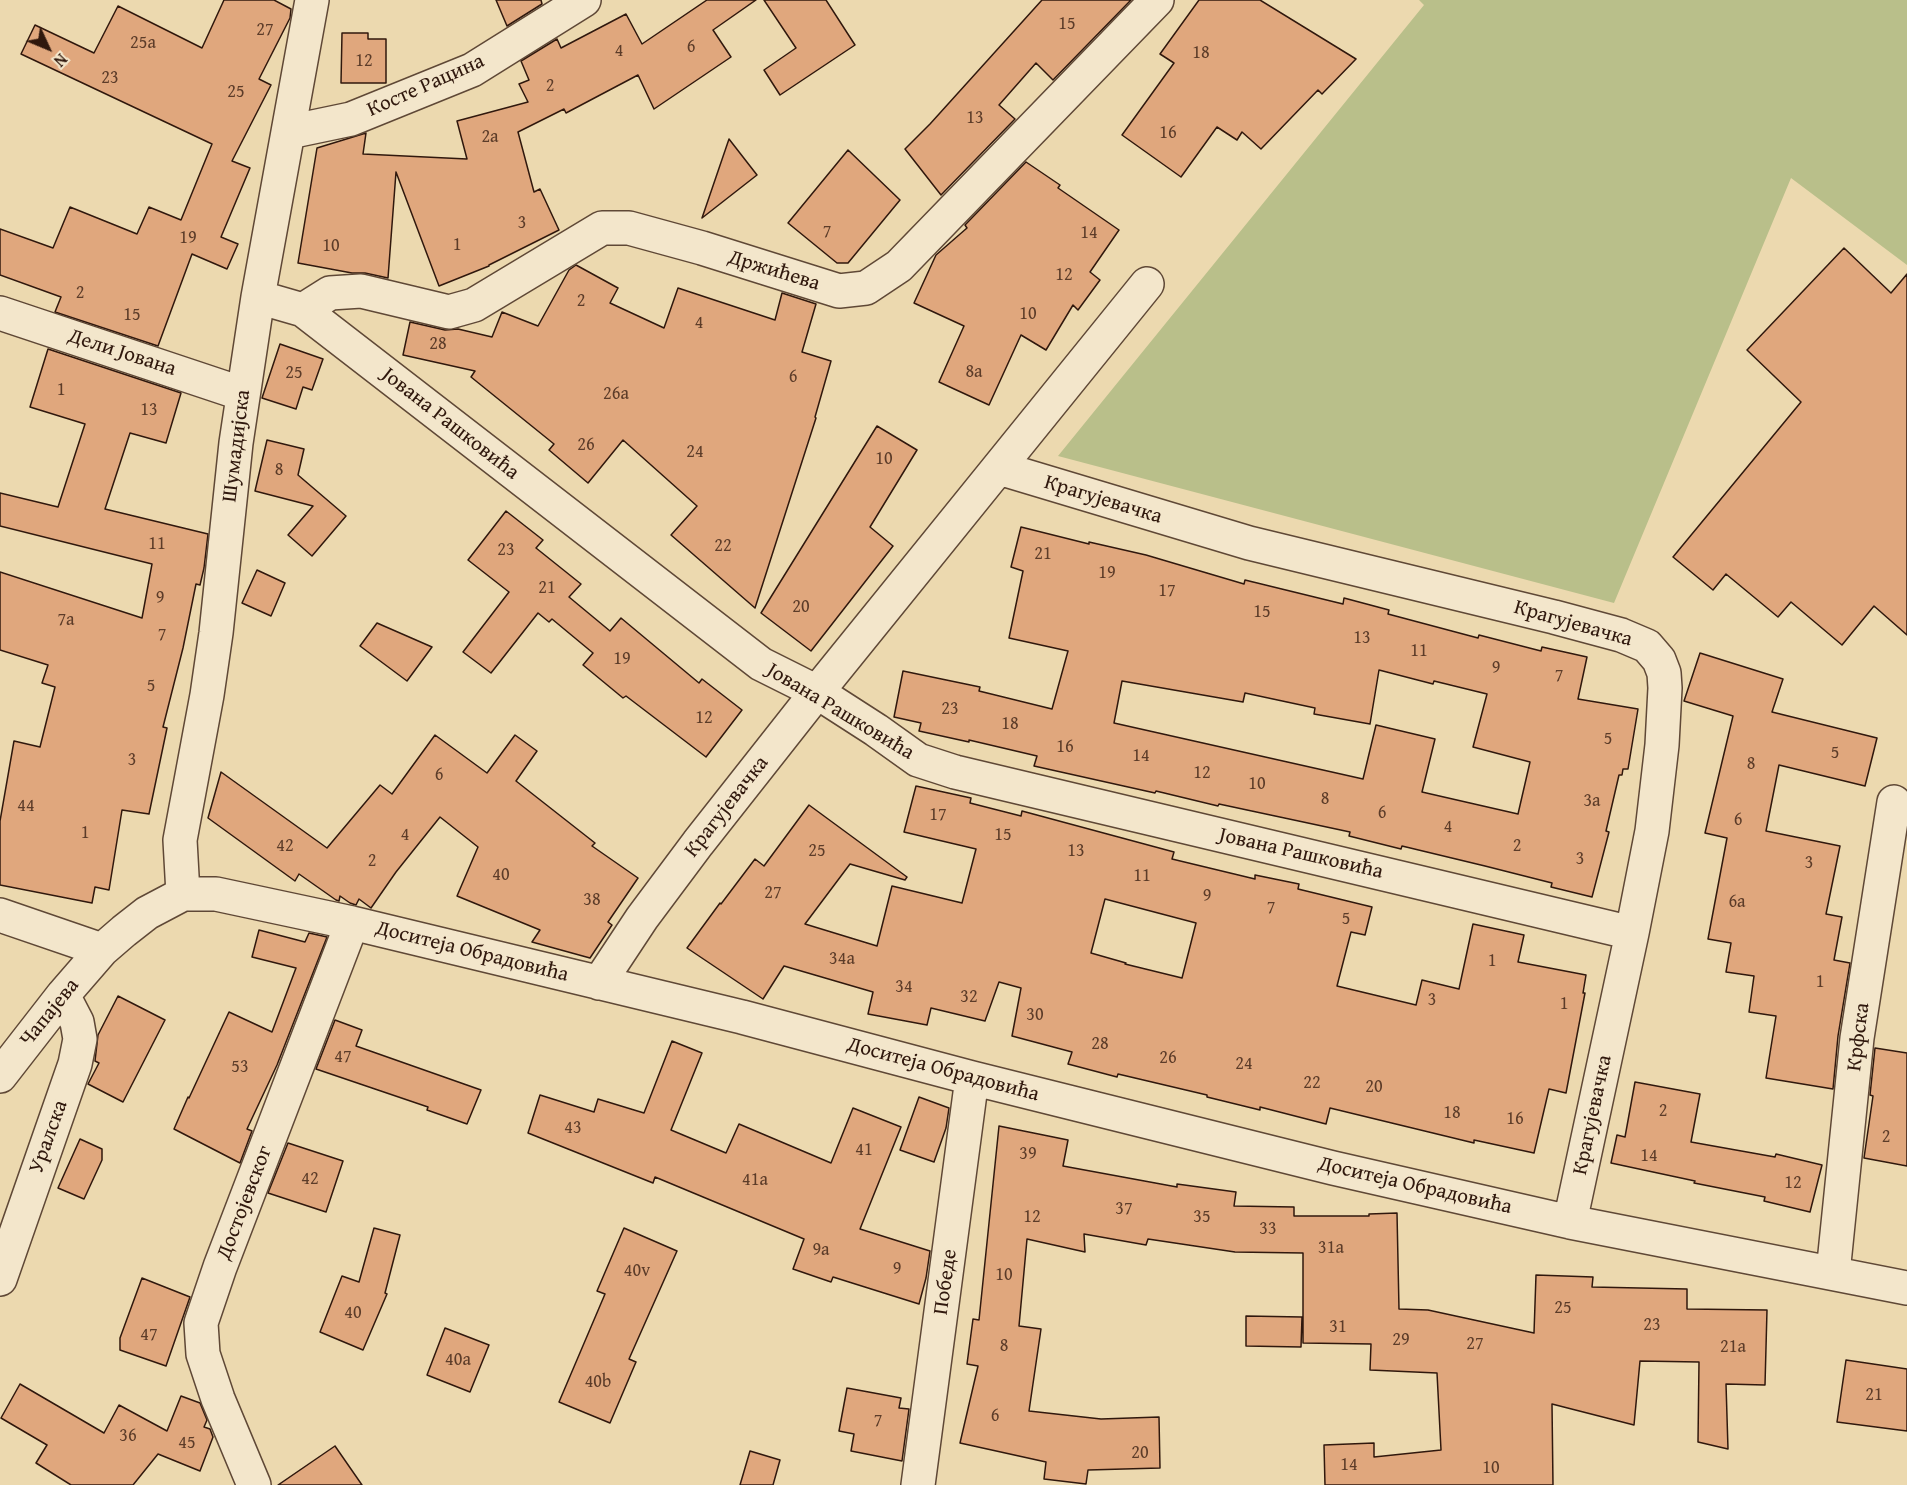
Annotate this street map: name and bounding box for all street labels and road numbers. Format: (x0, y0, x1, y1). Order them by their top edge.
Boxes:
street label: Косте Рацина (364, 49, 488, 123)
street label: Држићева (725, 245, 823, 297)
street label: Дели Јована (65, 324, 179, 382)
street label: Јована Рашковића (376, 362, 524, 486)
street label: Шумадијска (218, 388, 256, 504)
street label: Крагујевачка (1041, 470, 1165, 530)
street label: Крагујевачка (1511, 595, 1635, 653)
street label: Јована Рашковића (762, 658, 918, 766)
street label: Крагујевачка (680, 751, 774, 863)
street label: Јована Рашковића (1216, 823, 1386, 885)
street label: Доситеја Обрадовића (373, 916, 571, 988)
street label: Чапајева (15, 974, 85, 1052)
street label: Крфска (1842, 1001, 1876, 1073)
street label: Доситеја Обрадовића (844, 1032, 1042, 1108)
street label: Крагујевачка (1568, 1053, 1618, 1177)
street label: Уралска (24, 1097, 74, 1177)
street label: Достојевског (212, 1142, 278, 1264)
street label: Доситеја Обрадовића (1316, 1151, 1514, 1221)
street label: Победе (929, 1248, 963, 1316)

